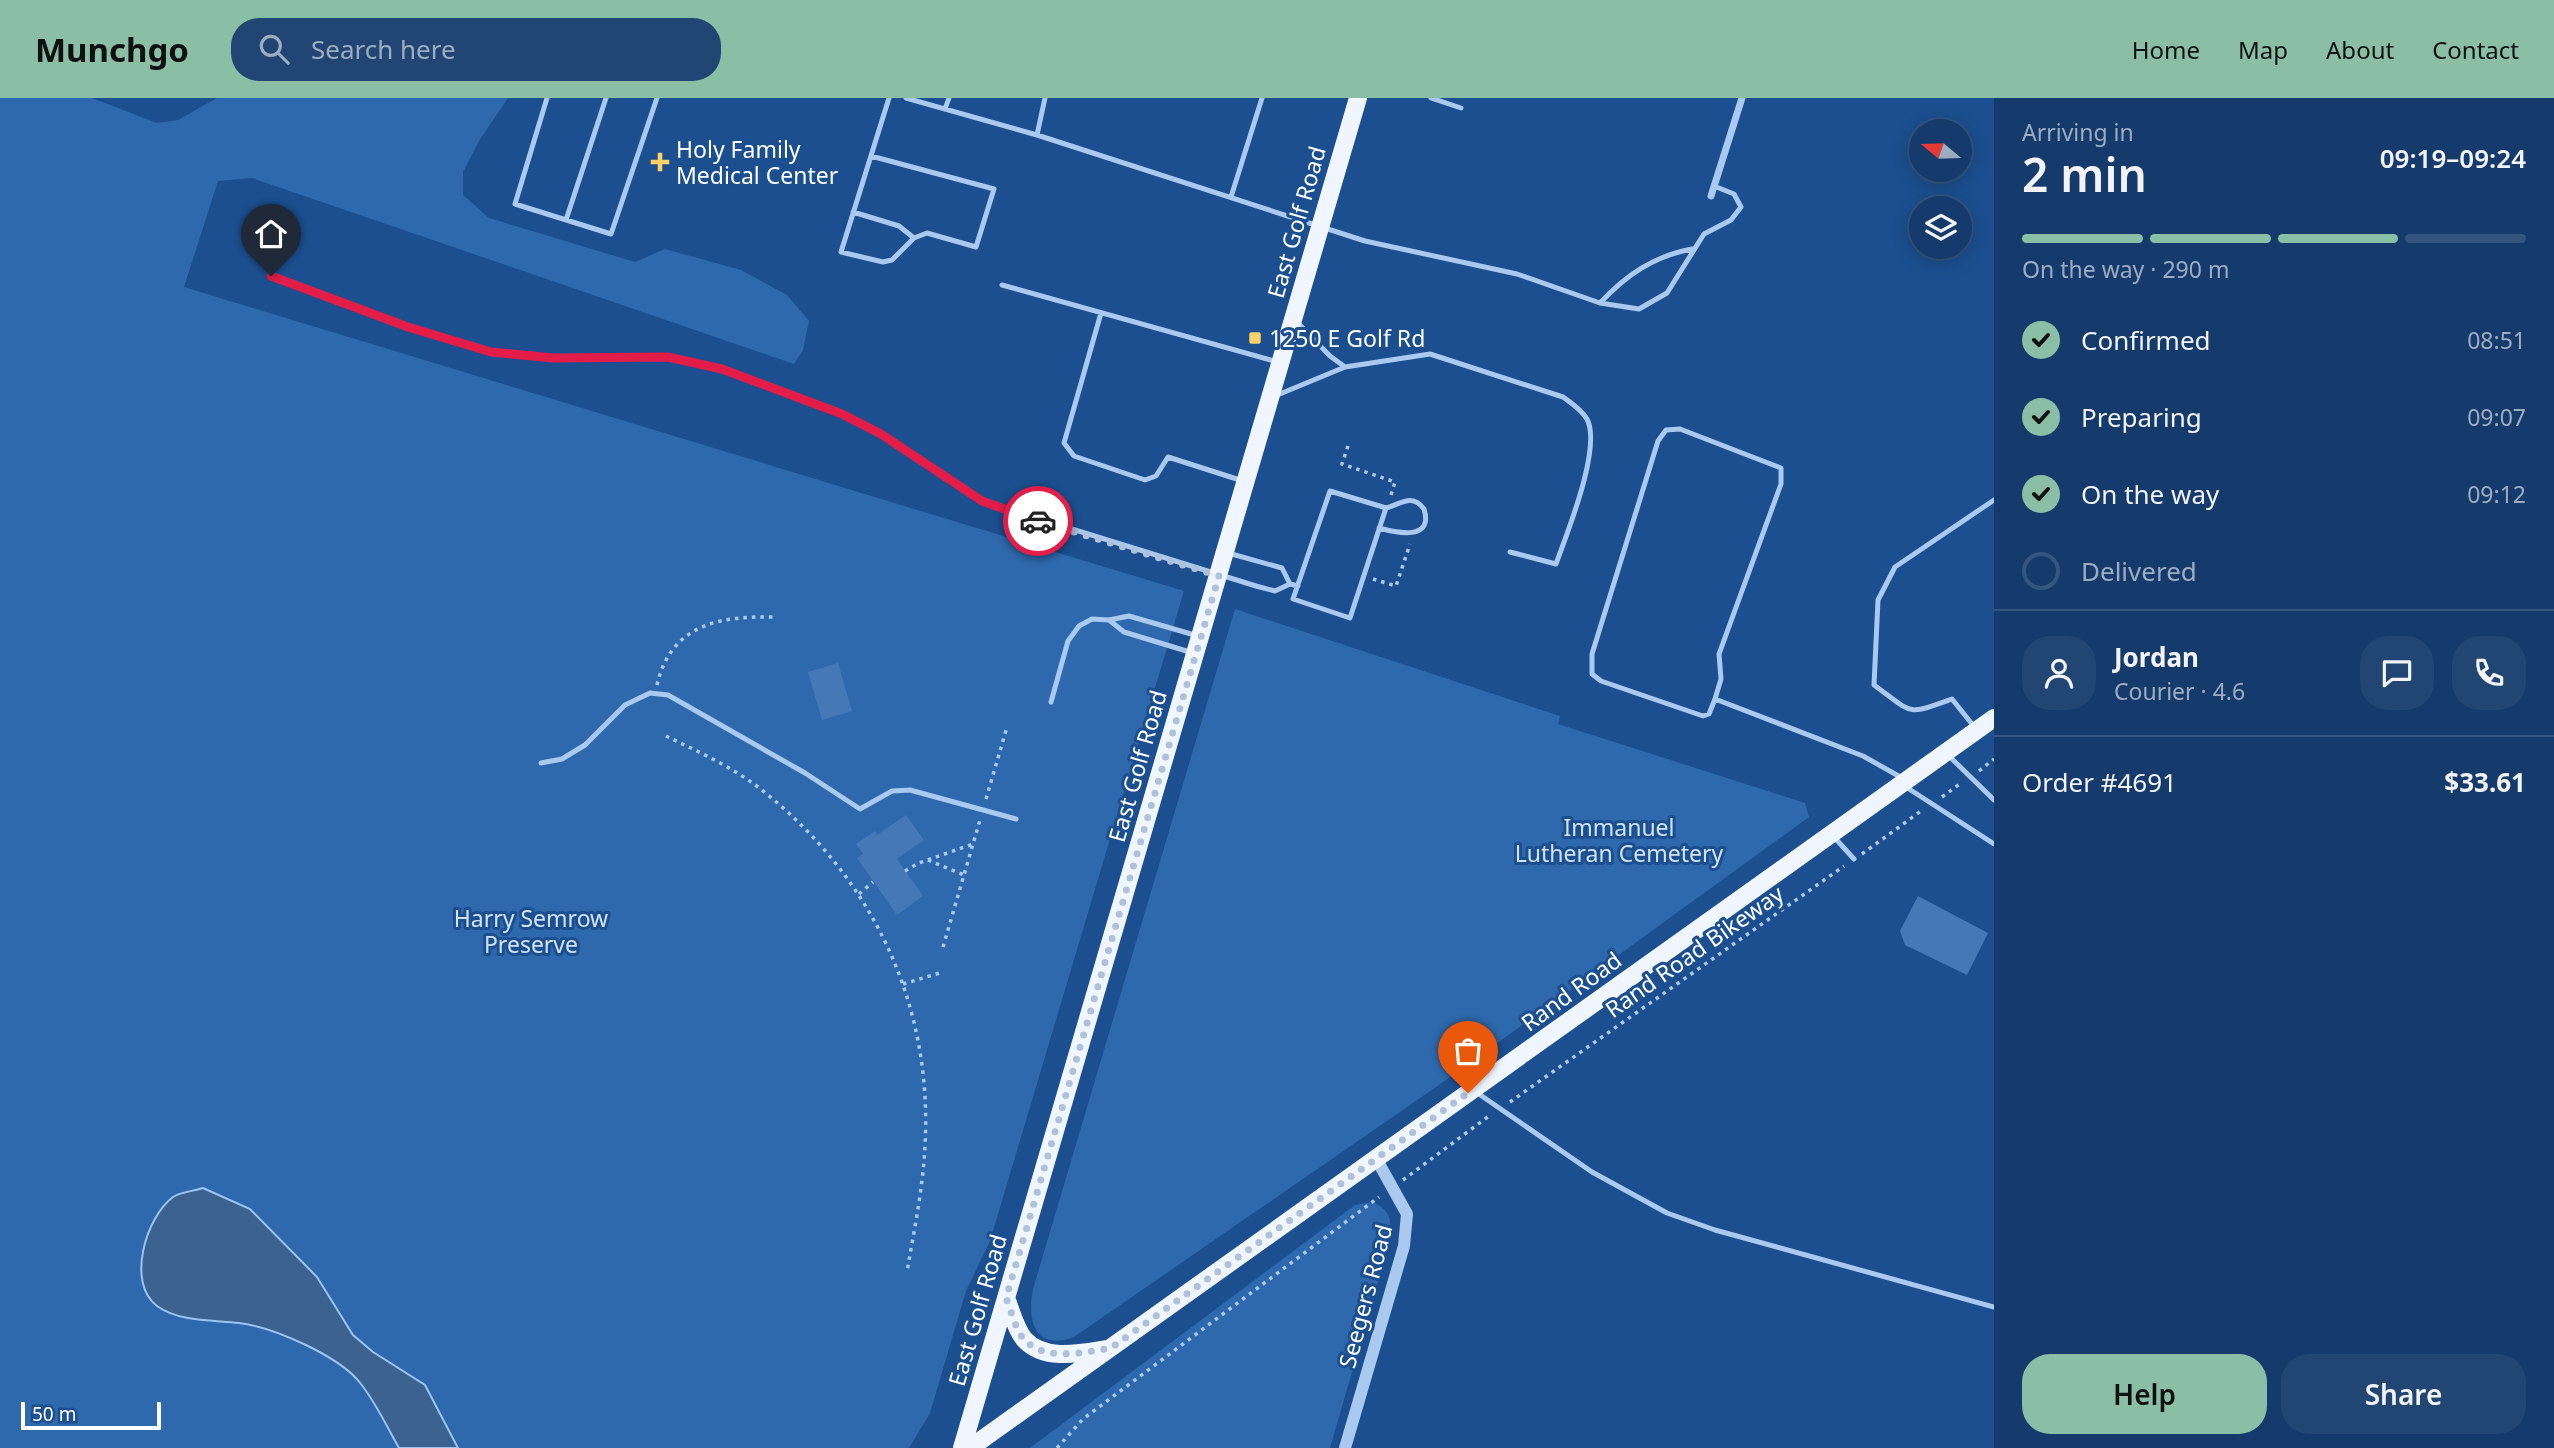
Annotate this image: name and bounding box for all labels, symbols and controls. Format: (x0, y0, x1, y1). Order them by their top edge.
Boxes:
search box (231, 18, 721, 81)
text: Munchgo (35, 27, 189, 72)
icon: search (255, 30, 293, 68)
text: Search here (311, 31, 456, 67)
text: Home (2132, 33, 2200, 66)
text: Map (2238, 33, 2288, 66)
text: About (2326, 33, 2394, 66)
text: Contact (2432, 33, 2519, 66)
text: Arriving in (2022, 116, 2134, 148)
north arrow (1909, 119, 1972, 182)
map controls (1909, 119, 1972, 259)
place label: Holy Family Medical Center (676, 133, 839, 191)
text: 09:19–09:24 (2380, 140, 2526, 176)
street label: East Golf Road (1259, 142, 1333, 302)
text: 2 min (2022, 143, 2147, 205)
marker: Holy Family Medical Center (650, 152, 670, 172)
button: layers (1909, 196, 1972, 259)
pin (241, 204, 301, 276)
icon: home (252, 215, 290, 253)
text: On the way · 290 m (2022, 253, 2229, 285)
icon: check (2022, 321, 2060, 359)
place label: 1250 E Golf Rd (1269, 322, 1425, 354)
text: Confirmed (2081, 322, 2211, 358)
text: 08:51 (2467, 324, 2526, 356)
marker: 1250 E Golf Rd (1247, 330, 1263, 346)
icon: check (2022, 398, 2060, 436)
text: Preparing (2081, 399, 2202, 435)
text: 09:07 (2467, 401, 2526, 433)
icon: check (2022, 475, 2060, 513)
text: On the way (2081, 476, 2219, 512)
text: 09:12 (2467, 478, 2526, 510)
courier (1003, 486, 1073, 556)
icon: car (1019, 502, 1057, 540)
text: Delivered (2081, 553, 2197, 589)
button: person (2022, 636, 2096, 710)
button: chat (2360, 636, 2434, 710)
button: phone (2452, 636, 2526, 710)
text: Jordan (2114, 639, 2199, 675)
text: Courier · 4.6 (2114, 675, 2245, 707)
street label: East Golf Road (1100, 686, 1174, 846)
text: Order #4691 (2022, 764, 2177, 800)
text: $33.61 (2444, 764, 2526, 800)
park label: Immanuel Lutheran Cemetery (1515, 811, 1723, 869)
street label: Rand Road Bikeway (1598, 877, 1790, 1025)
park label: Harry Semrow Preserve (454, 902, 608, 960)
street label: Rand Road (1514, 944, 1628, 1038)
pin (1438, 1021, 1498, 1093)
icon: bag (1449, 1032, 1487, 1070)
street label: Seegers Road (1330, 1221, 1400, 1371)
street label: East Golf Road (940, 1230, 1014, 1390)
button: Help (2022, 1354, 2267, 1434)
button: Share (2281, 1354, 2526, 1434)
scale bar (21, 1399, 161, 1431)
text: 50 m (32, 1401, 76, 1427)

